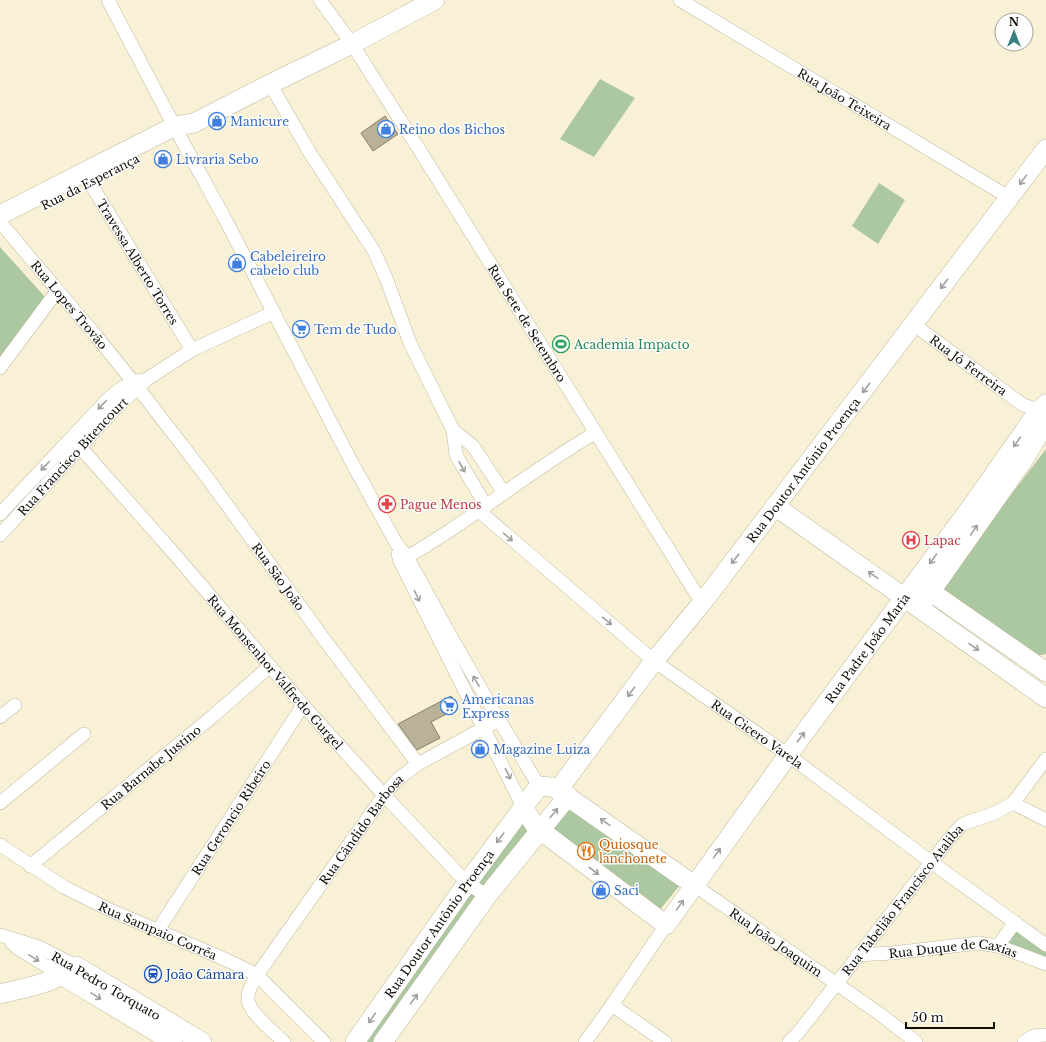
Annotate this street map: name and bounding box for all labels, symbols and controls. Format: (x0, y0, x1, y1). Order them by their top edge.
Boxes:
north arrow (994, 12, 1034, 52)
text: N (1009, 15, 1020, 29)
street label: Rua João Teixeira (795, 65, 895, 133)
shop icon: Manicure (207, 111, 227, 131)
place label: Manicure (230, 114, 289, 129)
shop icon: Reino dos Bichos (376, 119, 396, 139)
place label: Reino dos Bichos (399, 122, 505, 137)
shop icon: Livraria Sebo (153, 149, 173, 169)
street label: Rua da Esperança (38, 151, 142, 213)
place label: Livraria Sebo (176, 152, 259, 167)
one-way arrow (1019, 175, 1027, 186)
street label: Travessa Alberto Torres (94, 196, 182, 327)
place label: Cabeleireiro cabelo club (250, 249, 326, 278)
shop icon: Cabeleireiro cabelo club (227, 253, 247, 273)
street label: Rua Lopes Trovão (28, 257, 111, 352)
street label: Rua Sete de Setembro (485, 261, 570, 385)
one-way arrow (940, 278, 948, 289)
supermarket icon: Tem de Tudo (291, 319, 311, 339)
place label: Tem de Tudo (314, 322, 397, 337)
street label: Rua Jô Ferreira (927, 331, 1010, 399)
sports icon: Academia Impacto (551, 334, 571, 354)
place label: Academia Impacto (573, 337, 690, 352)
one-way arrow (862, 382, 870, 393)
street label: Rua Francisco Bitencourt (14, 394, 131, 518)
street label: Rua Doutor Antônio Proença (743, 394, 863, 546)
one-way arrow (97, 400, 107, 410)
one-way arrow (1013, 437, 1021, 448)
one-way arrow (40, 461, 50, 471)
one-way arrow (459, 461, 467, 473)
pharmacy icon: Pague Menos (377, 494, 397, 514)
place label: Pague Menos (400, 497, 482, 512)
one-way arrow (970, 524, 978, 535)
hospital icon: Lapac (901, 530, 921, 550)
one-way arrow (503, 532, 513, 542)
place label: Lapac (924, 533, 961, 548)
street label: Rua São João (249, 540, 308, 613)
one-way arrow (731, 554, 739, 565)
one-way arrow (929, 554, 937, 565)
one-way arrow (868, 571, 879, 579)
one-way arrow (414, 589, 421, 601)
street label: Rua Padre João Maria (822, 590, 913, 706)
street label: Rua Monsenhor Valfredo Gurgel (205, 591, 347, 752)
one-way arrow (602, 617, 613, 626)
one-way arrow (968, 642, 979, 651)
one-way arrow (472, 675, 480, 687)
one-way arrow (627, 687, 636, 698)
place label: Americanas Express (461, 692, 534, 721)
supermarket icon: Americanas Express (439, 696, 459, 716)
street label: Rua Cicero Varela (709, 696, 807, 772)
street label: Rua Barnabe Justino (98, 722, 204, 813)
one-way arrow (797, 731, 805, 742)
shop icon: Magazine Luiza (470, 739, 490, 759)
place label: Magazine Luiza (493, 742, 590, 757)
street label: Rua Geroncio Ribeiro (188, 757, 273, 878)
one-way arrow (505, 768, 512, 780)
street label: Rua Cândido Barbosa (316, 770, 406, 887)
one-way arrow (549, 808, 558, 818)
one-way arrow (600, 818, 611, 826)
street label: Rua Tabelião Francisco Ataliba (838, 821, 966, 978)
one-way arrow (496, 832, 505, 843)
place label: Quiosque lanchonete (599, 837, 667, 866)
restaurant icon: Quiosque lanchonete (576, 841, 596, 861)
street label: Rua Doutor Antônio Proença (381, 846, 497, 1001)
one-way arrow (713, 848, 721, 859)
one-way arrow (588, 867, 599, 875)
shop icon: Saci (591, 880, 611, 900)
place label: Saci (614, 883, 639, 898)
street label: Rua Sampaio Corrêa (96, 898, 220, 963)
one-way arrow (676, 900, 684, 911)
street label: Rua João Joaquim (727, 905, 826, 979)
street label: Rua Duque de Caxias (888, 936, 1020, 961)
street label: Rua Pedro Torquato (49, 949, 163, 1023)
one-way arrow (28, 955, 40, 963)
station icon: João Câmara (143, 964, 163, 984)
place label: João Câmara (164, 967, 245, 982)
one-way arrow (90, 992, 102, 1000)
one-way arrow (410, 994, 418, 1005)
scale bar (906, 1004, 994, 1030)
text: 50 m (912, 1010, 944, 1025)
one-way arrow (368, 1012, 376, 1023)

